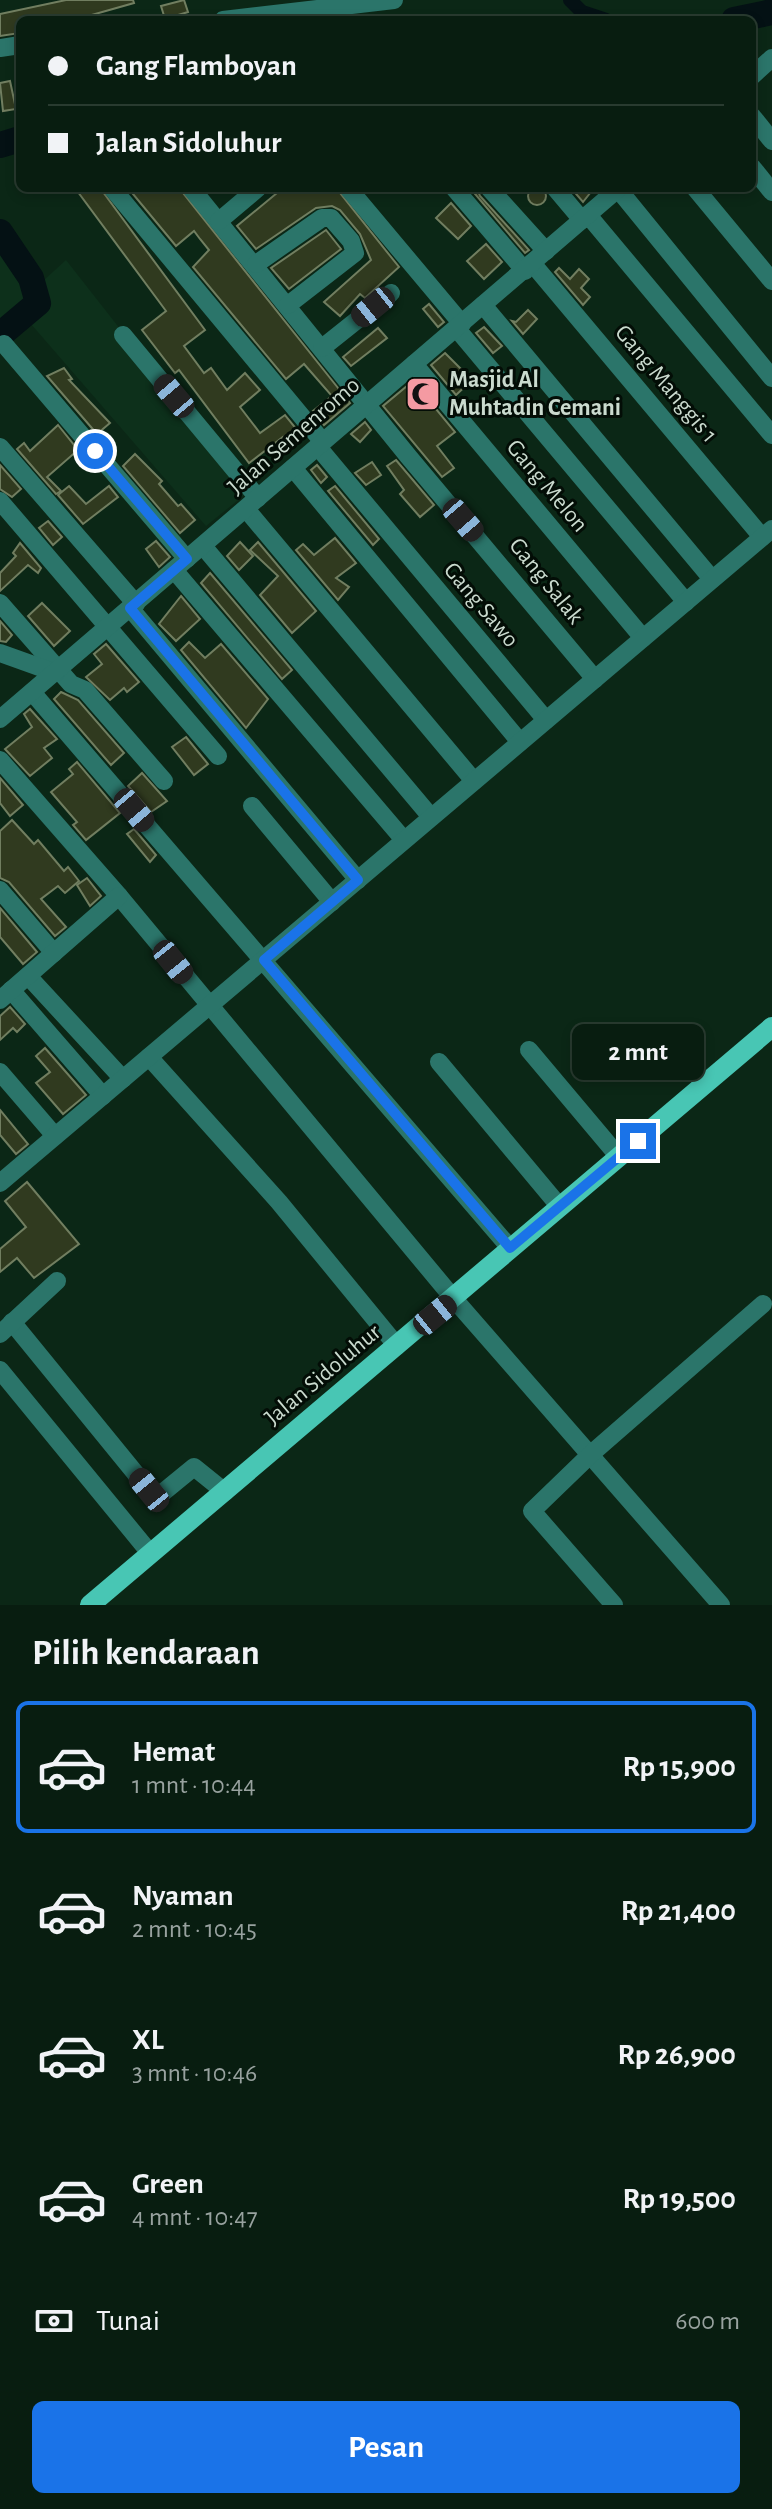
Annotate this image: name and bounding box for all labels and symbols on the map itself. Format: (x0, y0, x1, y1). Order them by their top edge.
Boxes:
car (347, 283, 399, 331)
street label: Gang Manggis 1 (610, 321, 722, 447)
place label: Masjid Al Muhtadin Cemani (449, 368, 621, 420)
car (149, 370, 199, 422)
street label: Jalan Semenromo (224, 373, 364, 499)
mosque icon: Masjid Al Muhtadin Cemani (404, 375, 442, 413)
route start (77, 433, 113, 469)
street label: Gang Melon (502, 435, 592, 537)
car (438, 494, 488, 546)
street label: Gang Salak (504, 533, 588, 629)
street label: Gang Sawo (439, 558, 523, 652)
car (109, 784, 159, 836)
car (149, 936, 197, 988)
callout: 2 mnt (572, 1025, 704, 1081)
route end (620, 1123, 656, 1159)
car (409, 1291, 461, 1339)
street label: Jalan Sidoluhur (261, 1320, 386, 1430)
car (125, 1464, 173, 1516)

